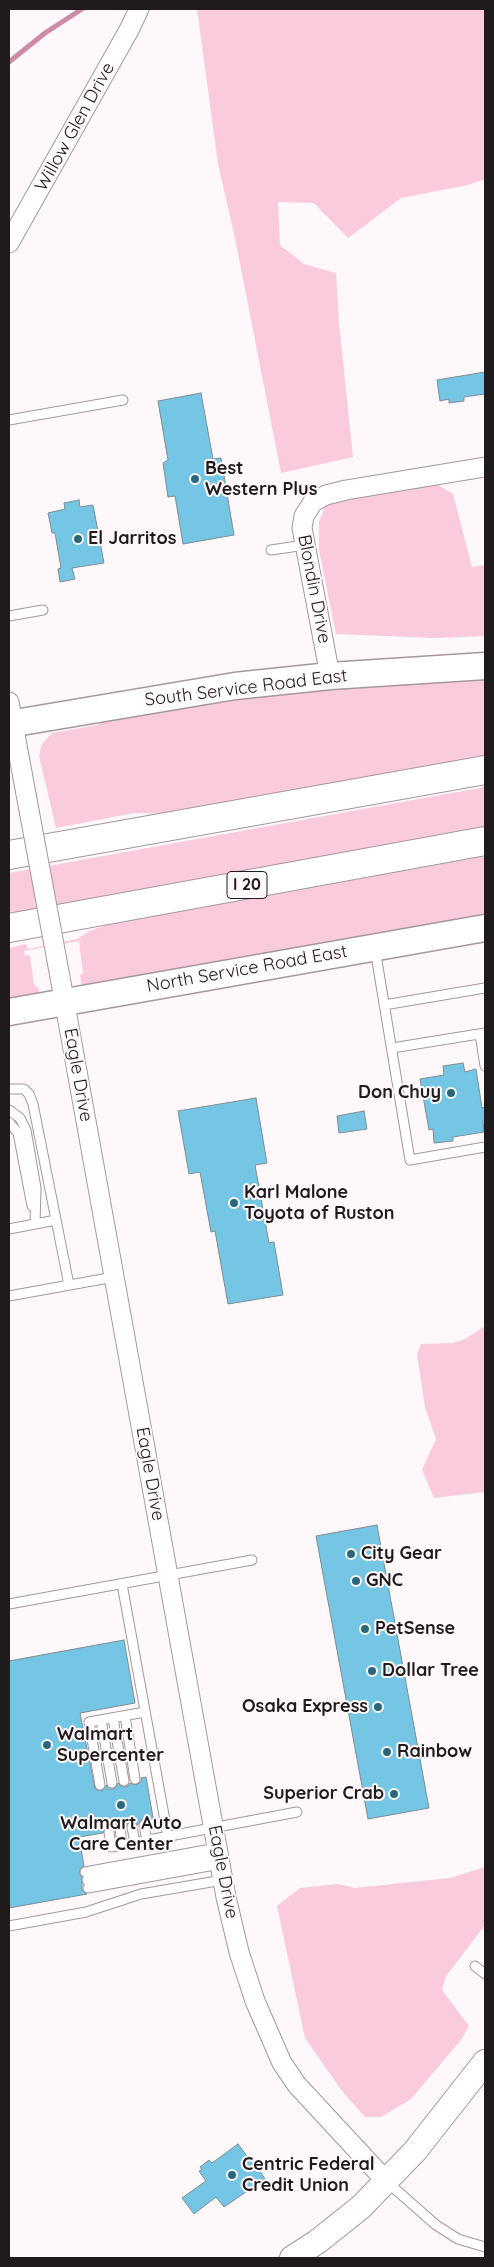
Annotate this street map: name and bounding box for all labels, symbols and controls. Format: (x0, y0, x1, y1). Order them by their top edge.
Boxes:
street label: Willow Glen Drive (31, 59, 119, 195)
place label: Best Western Plus (205, 458, 317, 500)
marker: Best Western Plus (189, 473, 201, 485)
place label: El Jarritos (88, 528, 176, 550)
marker: El Jarritos (72, 533, 84, 545)
street label: Blondin Drive (293, 533, 335, 645)
street label: South Service Road East (144, 665, 348, 711)
road number: I 20 (227, 872, 267, 898)
street label: North Service Road East (145, 941, 349, 997)
street label: Eagle Drive (59, 1026, 97, 1124)
place label: Don Chuy (358, 1082, 441, 1104)
marker: Don Chuy (445, 1087, 457, 1099)
place label: Karl Malone Toyota of Ruston (244, 1182, 395, 1224)
marker: Karl Malone Toyota of Ruston (228, 1197, 240, 1209)
street label: Eagle Drive (131, 1425, 169, 1523)
place label: City Gear (361, 1543, 442, 1565)
marker: City Gear (345, 1548, 357, 1560)
place label: GNC (366, 1570, 403, 1592)
marker: GNC (350, 1575, 362, 1587)
place label: PetSense (375, 1618, 455, 1640)
marker: PetSense (359, 1623, 371, 1635)
place label: Dollar Tree (382, 1660, 479, 1682)
marker: Dollar Tree (366, 1665, 378, 1677)
place label: Osaka Express (242, 1696, 368, 1718)
marker: Osaka Express (372, 1701, 384, 1713)
place label: Walmart Supercenter (57, 1724, 164, 1766)
marker: Walmart Supercenter (41, 1739, 53, 1751)
place label: Rainbow (397, 1741, 472, 1763)
marker: Rainbow (381, 1746, 393, 1758)
place label: Superior Crab (263, 1783, 384, 1805)
marker: Superior Crab (388, 1788, 400, 1800)
marker: Walmart Auto Care Center (115, 1799, 127, 1811)
place label: Walmart Auto Care Center (60, 1813, 182, 1856)
street label: Eagle Drive (203, 1823, 243, 1921)
place label: Centric Federal Credit Union (242, 2154, 375, 2196)
marker: Centric Federal Credit Union (226, 2169, 238, 2181)

